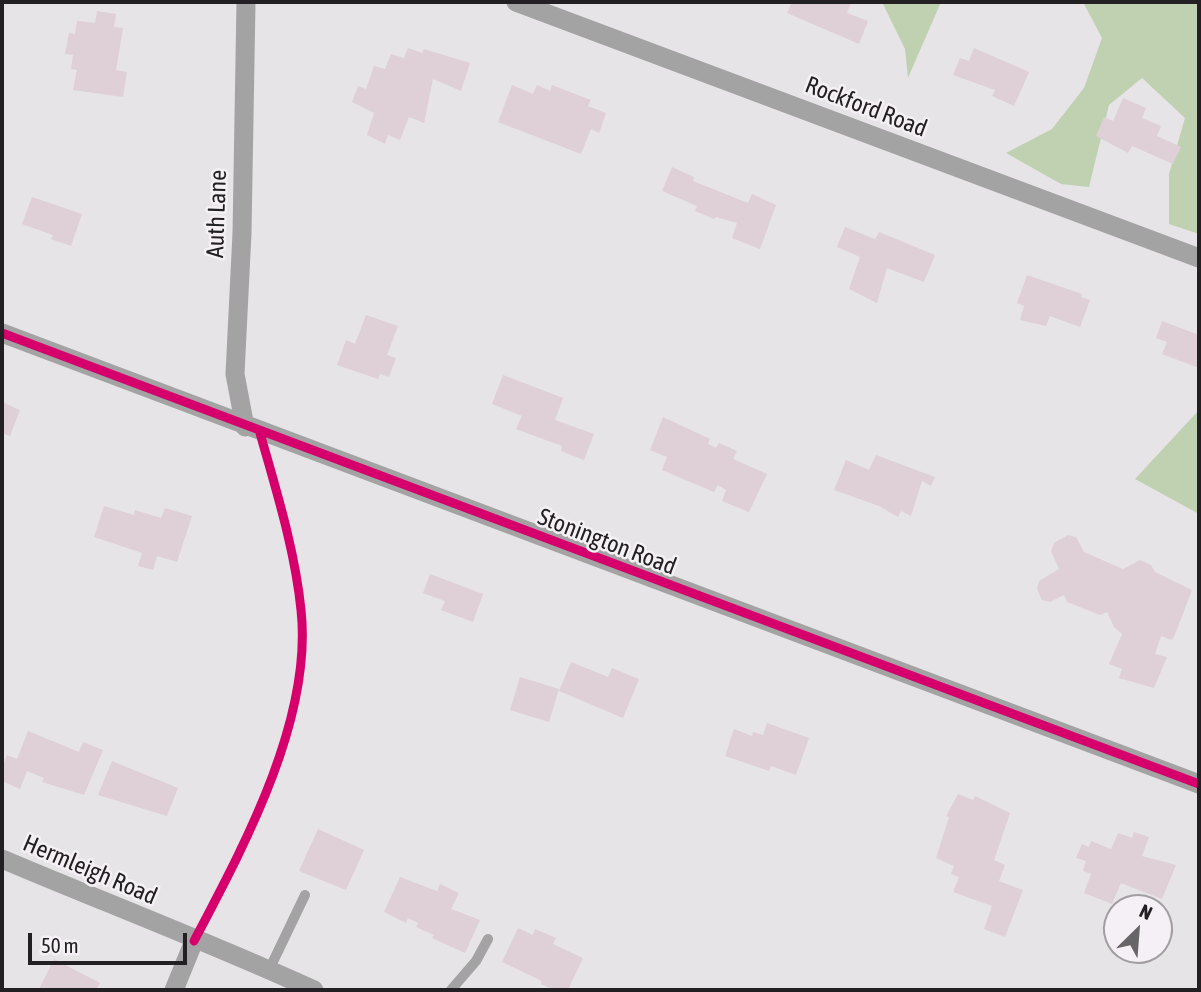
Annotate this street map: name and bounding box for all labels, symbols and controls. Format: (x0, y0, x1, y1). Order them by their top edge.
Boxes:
street label: Rockford Road (801, 71, 931, 143)
street label: Auth Lane (201, 169, 233, 259)
street label: Stonington Road (534, 502, 680, 582)
street label: Hermleigh Road (19, 829, 161, 911)
north arrow (1103, 894, 1173, 964)
text: N (1136, 899, 1156, 924)
scale bar (32, 918, 191, 962)
text: 50 m (41, 933, 79, 957)

